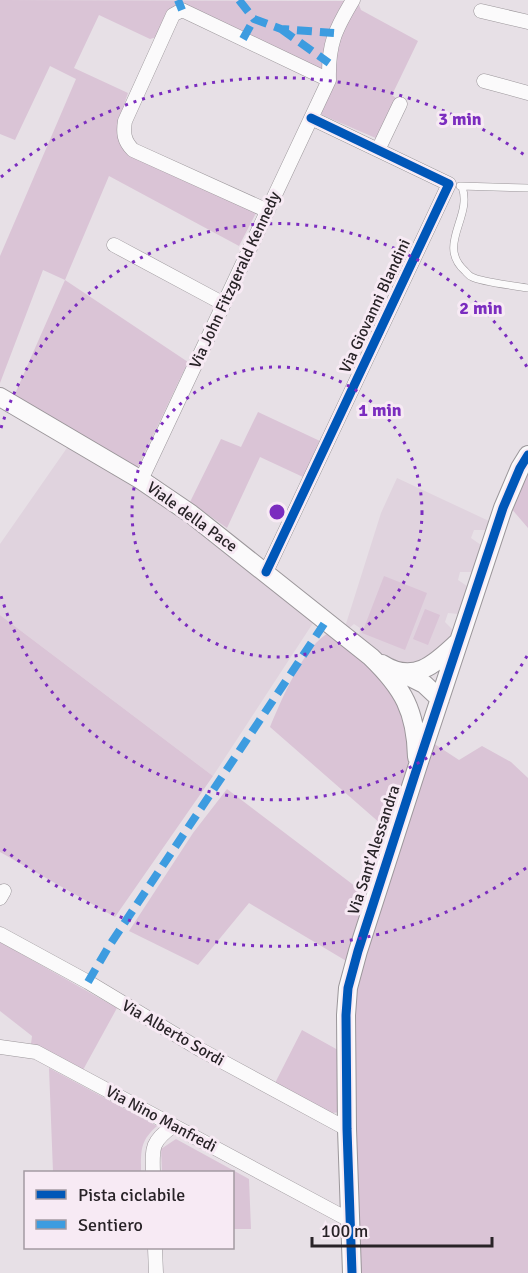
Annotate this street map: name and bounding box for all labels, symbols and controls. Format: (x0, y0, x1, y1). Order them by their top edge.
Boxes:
text: 3 min (438, 108, 482, 130)
street label: Via John Fitzgerald Kennedy (185, 188, 285, 372)
street label: Via Giovanni Blandini (335, 236, 415, 376)
text: 2 min (459, 297, 503, 319)
text: 1 min (358, 399, 402, 421)
street label: Viale della Pace (143, 477, 241, 557)
centre of rings (267, 502, 287, 522)
street label: Via Sant'Alessandra (344, 783, 404, 917)
street label: Via Alberto Sordi (118, 996, 228, 1070)
street label: Via Nino Manfredi (102, 1081, 220, 1157)
legend (24, 1171, 234, 1249)
text: Pista ciclabile (78, 1184, 185, 1206)
scale bar (312, 1210, 492, 1248)
text: Sentiero (78, 1214, 143, 1236)
text: 100 m (321, 1220, 368, 1242)

